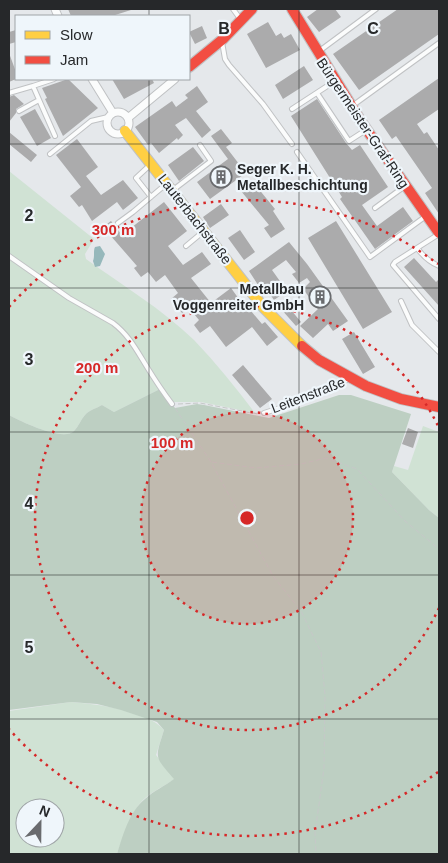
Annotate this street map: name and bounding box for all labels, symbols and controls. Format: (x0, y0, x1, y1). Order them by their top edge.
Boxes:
legend (15, 15, 190, 80)
text: B (218, 20, 230, 37)
text: C (367, 20, 379, 37)
text: Slow (60, 26, 93, 43)
text: Jam (60, 51, 88, 68)
street label: Bürgermeister-Graf-Ring (314, 55, 412, 191)
place label: Seger K. H. Metallbeschichtung (237, 161, 368, 193)
building icon: Seger K. H. Metallbeschichtung (209, 165, 233, 189)
street label: Lauterbachstraße (155, 171, 235, 267)
text: 2 (25, 207, 34, 224)
text: 300 m (92, 221, 134, 238)
place label: Metallbau Voggenreiter GmbH (173, 281, 304, 313)
building icon: Metallbau Voggenreiter GmbH (308, 285, 332, 309)
text: 3 (25, 351, 34, 368)
text: 200 m (76, 359, 118, 376)
street label: Leitenstraße (269, 374, 347, 416)
text: 100 m (151, 434, 193, 451)
text: 4 (25, 495, 34, 512)
centre of rings (238, 509, 256, 527)
text: 5 (25, 639, 34, 656)
north arrow (15, 798, 65, 848)
text: N (37, 802, 53, 820)

